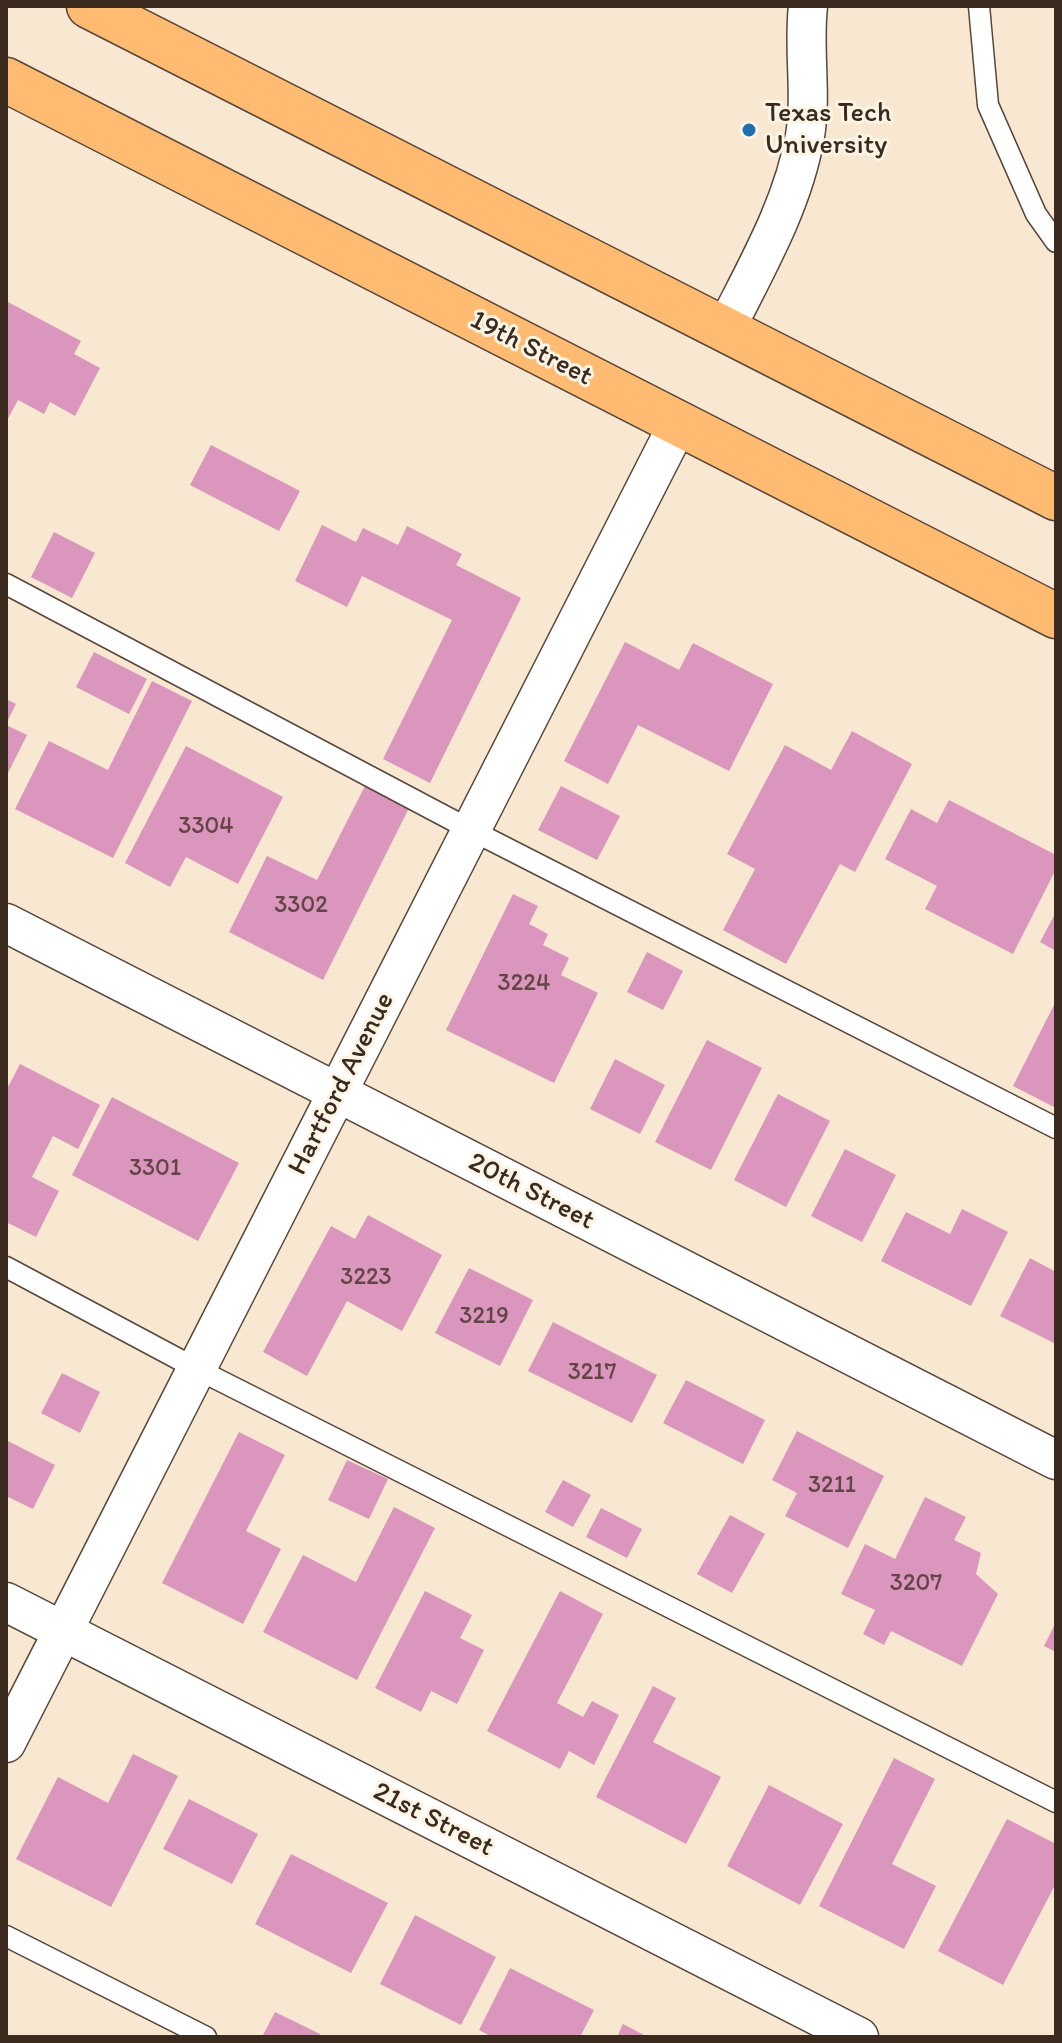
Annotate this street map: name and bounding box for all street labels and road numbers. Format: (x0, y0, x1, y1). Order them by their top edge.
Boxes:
street label: 19th Street (464, 304, 598, 394)
street label: Hartford Avenue (282, 987, 402, 1181)
street label: 20th Street (462, 1146, 600, 1238)
street label: 21st Street (367, 1775, 499, 1865)

